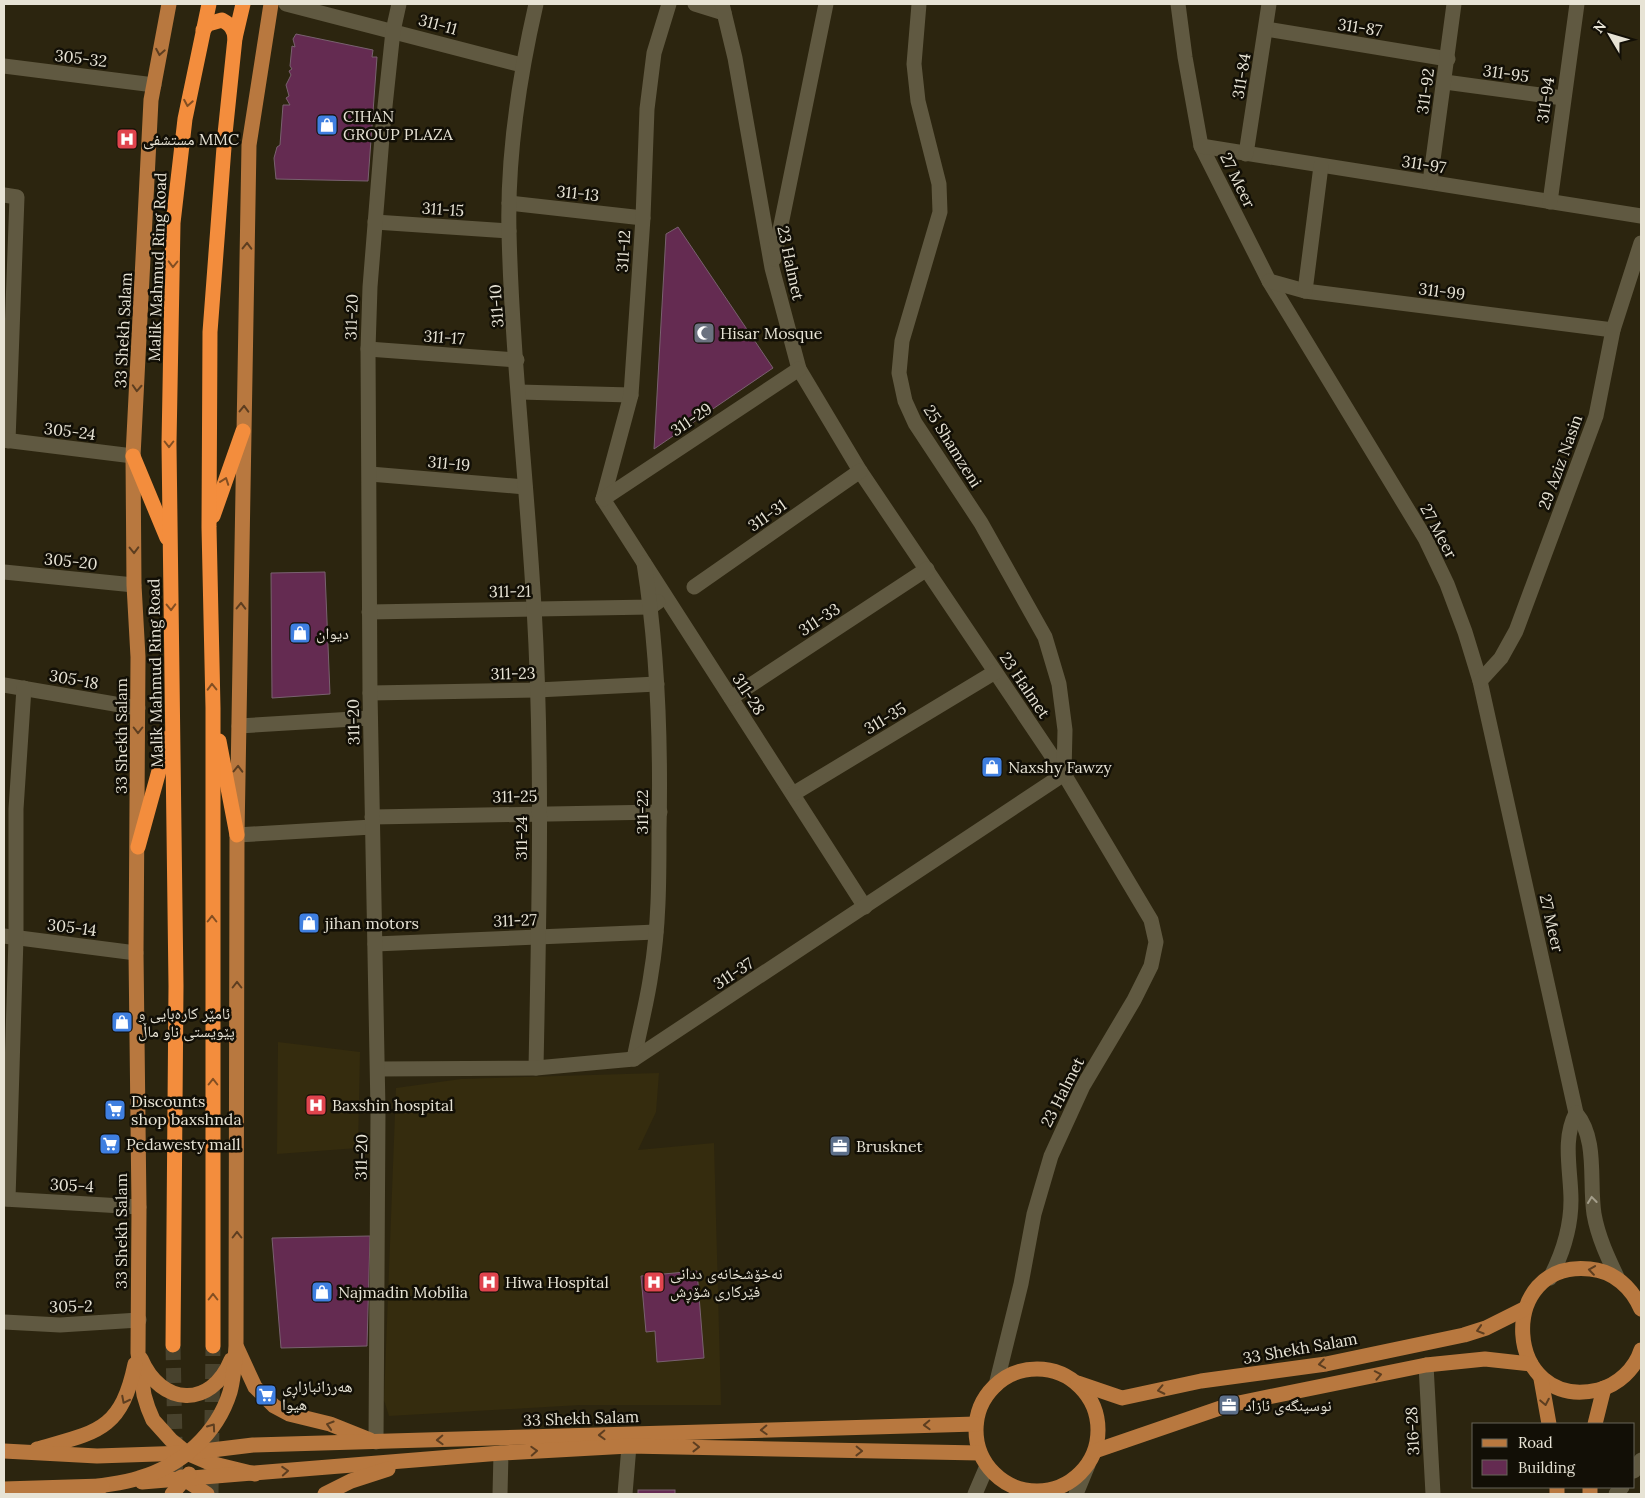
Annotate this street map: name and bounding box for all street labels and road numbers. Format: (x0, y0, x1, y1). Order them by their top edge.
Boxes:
street label: 311-11 (416, 9, 460, 39)
street label: 311-87 (1336, 14, 1384, 40)
street label: 305-32 (54, 45, 108, 71)
street label: 311-84 (1228, 51, 1255, 100)
street label: 311-95 (1482, 60, 1530, 86)
street label: 311-92 (1412, 67, 1438, 115)
street label: 311-94 (1532, 75, 1558, 124)
street label: 27 Meer (1216, 149, 1260, 211)
street label: 311-97 (1400, 151, 1448, 177)
street label: Malik Mahmud Ring Road (144, 172, 170, 362)
street label: 311-13 (556, 181, 600, 205)
street label: 311-15 (421, 198, 465, 220)
street label: 23 Halmet (773, 224, 809, 303)
street label: 311-12 (612, 229, 634, 273)
street label: 33 Shekh Salam (110, 272, 136, 388)
street label: 311-99 (1418, 278, 1466, 304)
street label: 311-10 (485, 284, 507, 328)
street label: 311-20 (340, 294, 362, 340)
street label: 311-17 (423, 326, 466, 348)
street label: 311-29 (667, 398, 715, 440)
street label: 25 Shamzeni (920, 401, 986, 491)
street label: 29 Aziz Nasin (1534, 412, 1587, 512)
street label: 305-24 (43, 418, 97, 444)
street label: 311-19 (427, 451, 471, 475)
street label: 311-31 (744, 495, 790, 535)
street label: 27 Meer (1416, 500, 1462, 562)
street label: 305-20 (43, 548, 99, 574)
street label: Malik Mahmud Ring Road (143, 578, 167, 768)
street label: 311-21 (489, 581, 531, 601)
street label: 311-33 (794, 598, 844, 640)
street label: 23 Halmet (996, 648, 1055, 723)
street label: 311-23 (490, 663, 536, 683)
street label: 305-18 (48, 665, 100, 693)
street label: 311-28 (728, 670, 770, 718)
street label: 33 Shekh Salam (111, 678, 131, 794)
street label: 311-35 (860, 698, 910, 738)
street label: 311-20 (343, 699, 363, 745)
street label: 311-25 (492, 786, 538, 806)
street label: 311-22 (632, 790, 652, 834)
street label: 311-24 (511, 815, 531, 860)
street label: 27 Meer (1536, 892, 1568, 954)
street label: 311-27 (493, 909, 538, 931)
street label: 305-14 (46, 914, 98, 940)
street label: 311-37 (709, 952, 757, 993)
street label: 23 Halmet (1036, 1053, 1088, 1130)
street label: 311-20 (351, 1134, 371, 1180)
street label: 33 Shekh Salam (111, 1173, 131, 1289)
street label: 305-4 (49, 1174, 95, 1196)
street label: 305-2 (49, 1296, 93, 1316)
street label: 33 Shekh Salam (1241, 1328, 1359, 1368)
street label: 33 Shekh Salam (523, 1406, 639, 1430)
street label: 316-28 (1401, 1406, 1423, 1456)

